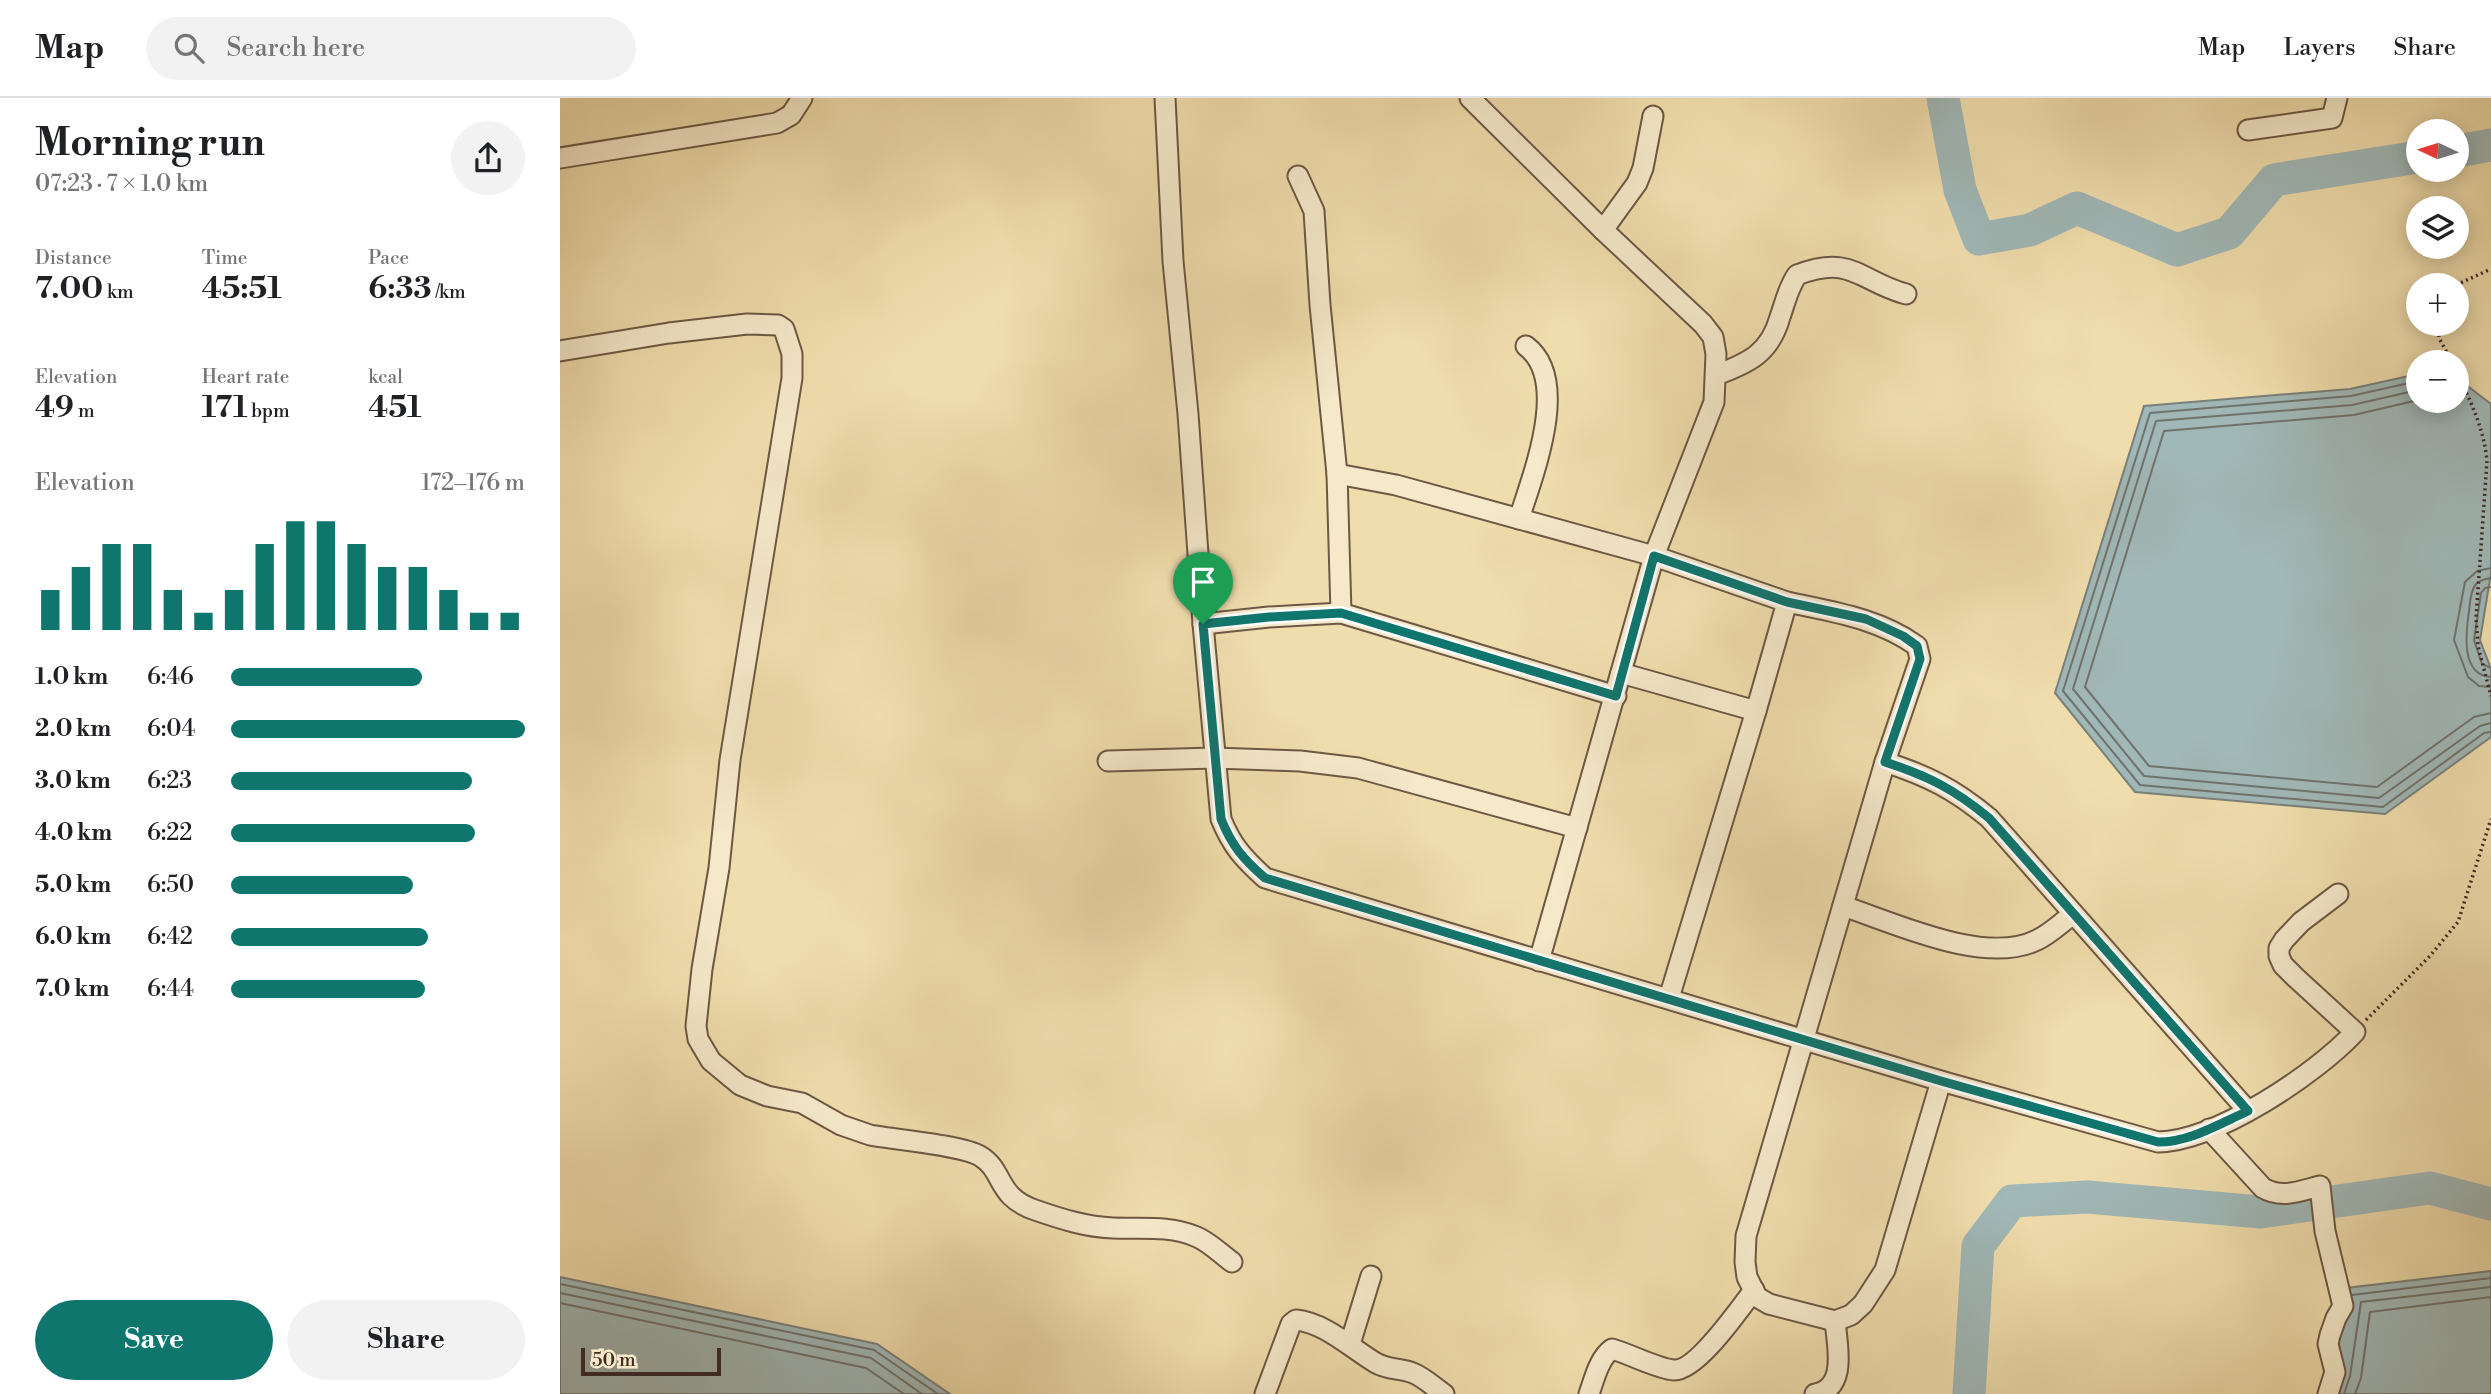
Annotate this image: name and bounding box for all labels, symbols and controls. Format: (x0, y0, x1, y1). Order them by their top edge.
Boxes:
search box (146, 17, 636, 80)
text: Map (35, 28, 104, 69)
icon: search (170, 29, 208, 67)
text: Search here (226, 32, 365, 64)
text: Map (2198, 33, 2245, 63)
text: Layers (2283, 33, 2355, 63)
text: Share (2393, 33, 2456, 63)
north arrow (2406, 119, 2469, 182)
map controls (2406, 119, 2469, 413)
text: Morning run (35, 120, 265, 167)
button: share (451, 121, 525, 195)
text: 07:23 · 7 × 1.0 km (35, 170, 208, 198)
button: layers (2406, 196, 2469, 259)
text: Distance (35, 246, 112, 270)
text: Time (202, 246, 247, 270)
text: Pace (368, 246, 409, 270)
text: 7.00 (35, 270, 103, 308)
text: 45:51 (202, 270, 282, 308)
text: 6:33 (368, 270, 432, 308)
button: + (2406, 273, 2469, 336)
text: km (103, 280, 134, 304)
text: /km (432, 280, 466, 304)
button: − (2406, 350, 2469, 413)
text: Elevation (35, 365, 117, 389)
text: Heart rate (202, 365, 289, 389)
text: kcal (368, 365, 403, 389)
text: 49 (35, 389, 74, 427)
text: 171 (202, 389, 247, 427)
text: 451 (368, 389, 421, 427)
text: m (74, 399, 95, 423)
text: bpm (247, 399, 290, 423)
text: Elevation (35, 469, 135, 497)
text: 172–176 m (421, 469, 525, 497)
pin (1173, 552, 1233, 624)
icon: arrive (1184, 563, 1222, 601)
text: 1.0 km (35, 663, 108, 691)
text: 6:46 (147, 663, 194, 691)
text: 2.0 km (35, 715, 111, 743)
text: 6:04 (147, 715, 195, 743)
text: 3.0 km (35, 767, 111, 795)
text: 6:23 (147, 767, 192, 795)
text: 4.0 km (35, 819, 112, 847)
text: 6:22 (147, 819, 192, 847)
text: 5.0 km (35, 871, 111, 899)
text: 6:50 (147, 871, 194, 899)
text: 6.0 km (35, 923, 111, 951)
text: 6:42 (147, 923, 193, 951)
text: 7.0 km (35, 975, 109, 1003)
text: 6:44 (147, 975, 194, 1003)
button: Save (35, 1300, 273, 1380)
button: Share (287, 1300, 525, 1380)
scale bar (581, 1345, 721, 1377)
text: 50 m (592, 1348, 636, 1372)

